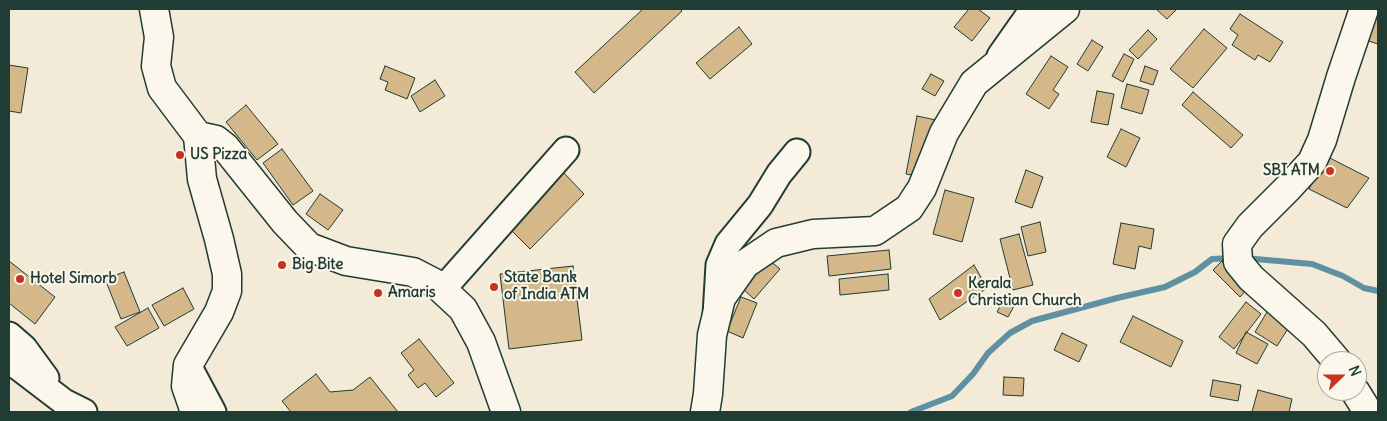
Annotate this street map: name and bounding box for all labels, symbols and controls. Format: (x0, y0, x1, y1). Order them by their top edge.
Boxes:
place label: US Pizza (190, 146, 247, 164)
marker: US Pizza (174, 149, 186, 161)
place label: SBI ATM (1263, 162, 1320, 180)
marker: SBI ATM (1324, 165, 1336, 177)
place label: Big Bite (292, 256, 343, 274)
marker: Big Bite (276, 259, 288, 271)
place label: State Bank of India ATM (504, 269, 589, 304)
place label: Hotel Simorb (30, 270, 117, 288)
marker: Hotel Simorb (14, 273, 26, 285)
place label: Kerala Christian Church (968, 275, 1082, 310)
marker: State Bank of India ATM (488, 281, 500, 293)
place label: Amaris (388, 284, 436, 302)
marker: Amaris (372, 287, 384, 299)
marker: Kerala Christian Church (952, 287, 964, 299)
north arrow (1317, 351, 1367, 401)
text: N (1345, 363, 1365, 379)

